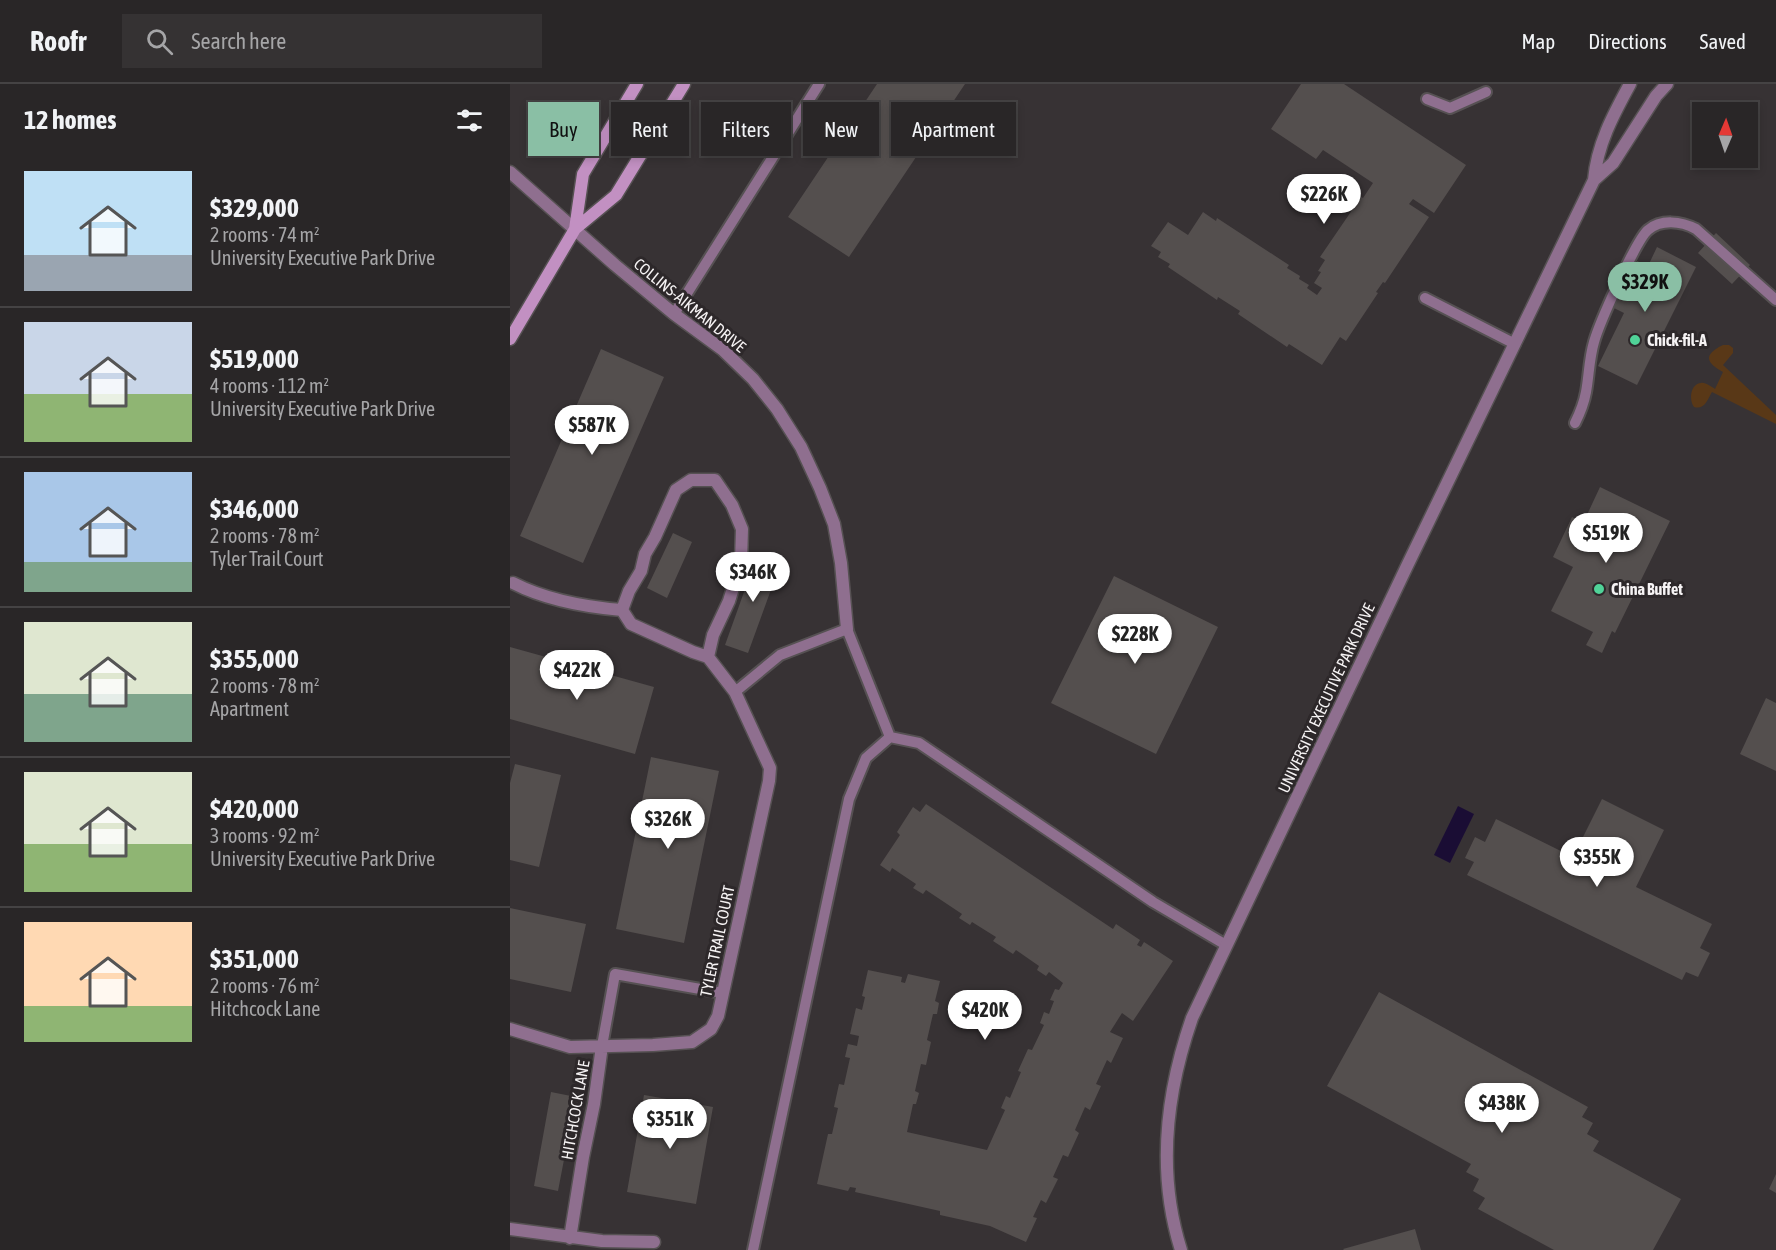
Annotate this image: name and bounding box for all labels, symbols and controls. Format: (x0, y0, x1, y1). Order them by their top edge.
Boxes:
search box (122, 14, 542, 68)
text: Roofr (30, 25, 86, 57)
icon: search (143, 25, 176, 58)
text: Search here (191, 28, 286, 54)
text: Map (1521, 29, 1555, 53)
text: Directions (1588, 29, 1667, 53)
text: Saved (1700, 29, 1746, 53)
chip: Buy (528, 102, 599, 156)
chip: Rent (611, 102, 689, 156)
chip: Filters (701, 102, 791, 156)
chip: New (803, 102, 879, 156)
chip: Apartment (891, 102, 1016, 156)
north arrow (1692, 102, 1758, 168)
map controls (1692, 102, 1758, 168)
icon: filters (453, 104, 486, 137)
text: 12 homes (24, 105, 117, 135)
pin: $226K (1282, 174, 1366, 225)
text: $226K (1301, 182, 1347, 205)
text: $329,000 (210, 193, 299, 223)
icon: home (72, 195, 144, 267)
text: 2 rooms · 74 m² (210, 223, 320, 246)
text: University Executive Park Drive (210, 246, 435, 269)
street label: COLLINS-AIKMAN DRIVE (631, 254, 750, 356)
pin: $329K (1603, 262, 1687, 313)
text: $329K (1622, 270, 1668, 293)
place label: Chick-fil-A (1647, 331, 1707, 349)
marker: Chick-fil-A (1628, 333, 1642, 347)
text: $519,000 (210, 344, 299, 374)
icon: home (72, 346, 144, 418)
text: 4 rooms · 112 m² (210, 374, 329, 397)
text: University Executive Park Drive (210, 397, 435, 420)
pin: $587K (550, 405, 634, 456)
text: $587K (569, 413, 615, 436)
text: $346,000 (210, 494, 299, 524)
icon: home (72, 496, 144, 568)
pin: $519K (1564, 513, 1648, 564)
text: $519K (1583, 521, 1629, 544)
text: 2 rooms · 78 m² (210, 524, 320, 547)
text: Tyler Trail Court (210, 547, 324, 570)
pin: $346K (711, 552, 795, 603)
text: $346K (730, 560, 776, 583)
place label: China Buffet (1611, 580, 1683, 598)
marker: China Buffet (1592, 582, 1606, 596)
street label: UNIVERSITY EXECUTIVE PARK DRIVE (1274, 600, 1378, 796)
pin: $228K (1093, 614, 1177, 665)
text: $228K (1112, 622, 1158, 645)
text: $355,000 (210, 644, 299, 674)
icon: home (72, 646, 144, 718)
pin: $422K (535, 650, 619, 701)
text: $422K (554, 658, 600, 681)
text: 2 rooms · 78 m² (210, 674, 320, 697)
text: Apartment (210, 697, 289, 720)
text: $420,000 (210, 794, 299, 824)
icon: home (72, 796, 144, 868)
pin: $326K (626, 799, 710, 850)
text: $326K (645, 807, 691, 830)
text: 3 rooms · 92 m² (210, 824, 320, 847)
pin: $355K (1555, 837, 1639, 888)
text: $355K (1574, 845, 1620, 868)
text: University Executive Park Drive (210, 847, 435, 870)
street label: TYLER TRAIL COURT (696, 884, 738, 998)
text: $351,000 (210, 944, 299, 974)
icon: home (72, 946, 144, 1018)
text: 2 rooms · 76 m² (210, 974, 320, 997)
pin: $420K (943, 990, 1027, 1041)
text: Hitchcock Lane (210, 997, 320, 1020)
text: $420K (962, 998, 1008, 1021)
street label: HITCHCOCK LANE (557, 1059, 593, 1161)
pin: $438K (1460, 1083, 1544, 1134)
text: $438K (1479, 1091, 1525, 1114)
pin: $351K (628, 1099, 712, 1150)
text: $351K (647, 1107, 693, 1130)

